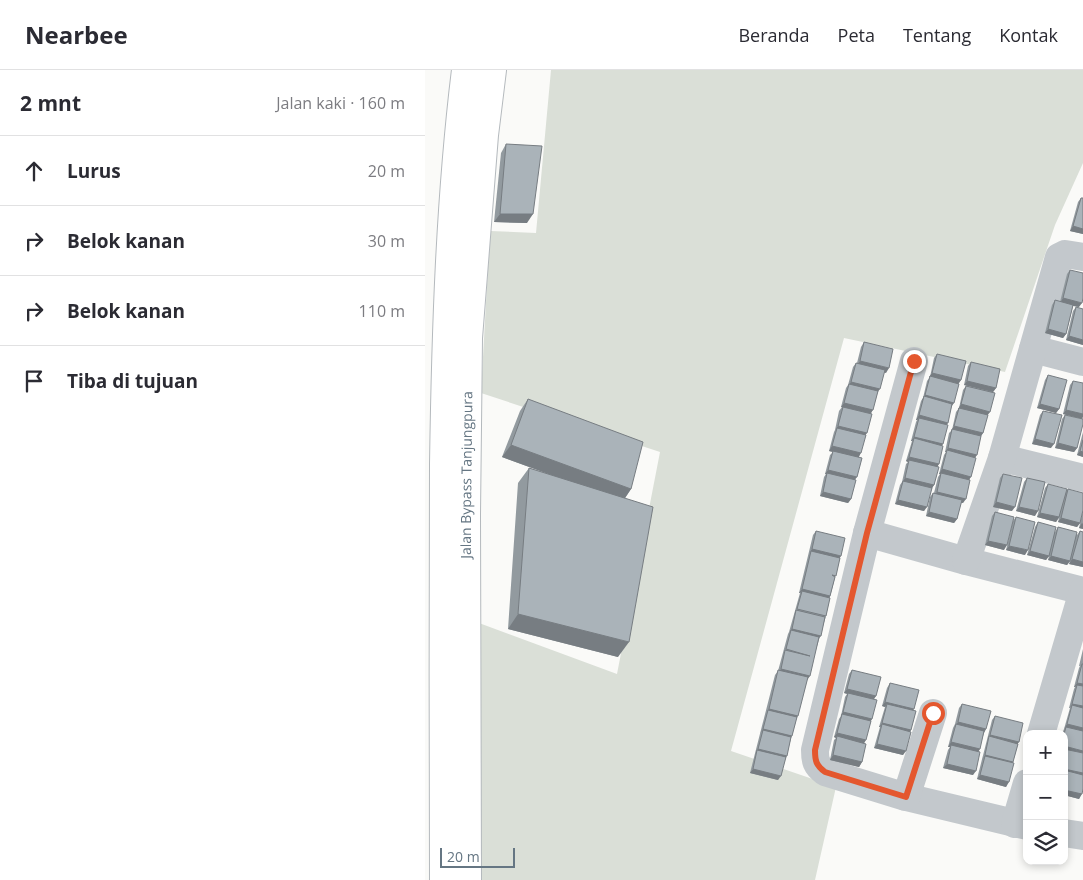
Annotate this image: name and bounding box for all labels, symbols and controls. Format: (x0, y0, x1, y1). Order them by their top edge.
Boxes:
text: Nearbee (25, 18, 128, 51)
text: Beranda (738, 23, 810, 47)
text: Peta (838, 23, 875, 47)
text: Tentang (903, 23, 971, 47)
text: Kontak (999, 23, 1058, 47)
text: 2 mnt (20, 89, 81, 117)
text: Jalan kaki · 160 m (276, 92, 405, 114)
icon: ahead (20, 157, 48, 185)
text: Lurus (67, 158, 121, 184)
text: 20 m (368, 160, 405, 182)
icon: right (20, 227, 48, 255)
text: Belok kanan (67, 228, 185, 254)
text: 30 m (368, 230, 405, 252)
icon: right (20, 297, 48, 325)
text: Belok kanan (67, 298, 185, 324)
text: 110 m (359, 300, 405, 322)
route end (903, 350, 926, 373)
icon: arrive (20, 367, 48, 395)
text: Tiba di tujuan (67, 368, 198, 394)
street label: Jalan Bypass Tanjungpura (456, 391, 476, 561)
route start (922, 702, 945, 725)
map controls (1023, 730, 1068, 865)
button: + (1023, 730, 1068, 775)
button: − (1023, 775, 1068, 820)
button: layers (1023, 820, 1068, 865)
scale bar (440, 845, 515, 868)
text: 20 m (447, 847, 480, 866)

